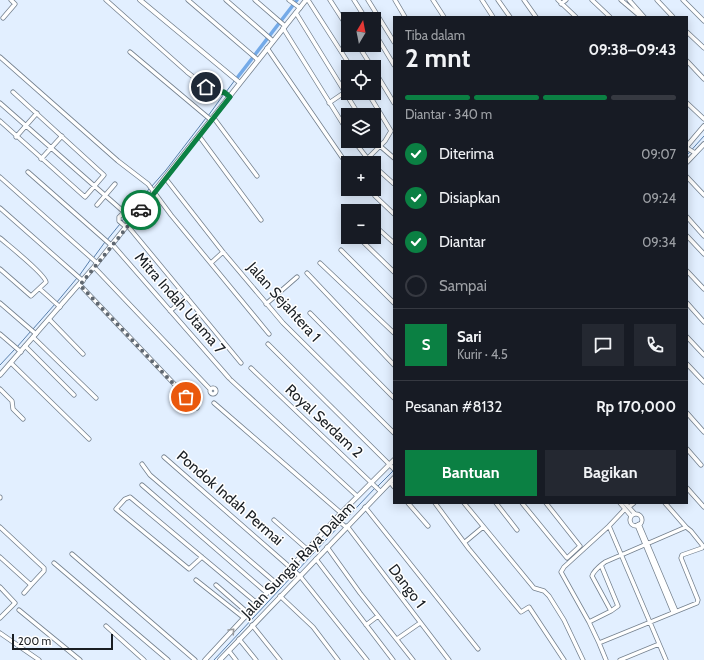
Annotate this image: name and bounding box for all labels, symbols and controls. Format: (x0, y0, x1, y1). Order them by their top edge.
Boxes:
north arrow (341, 12, 381, 52)
map controls (341, 12, 381, 244)
text: Tiba dalam (405, 27, 465, 43)
text: 09:38–09:43 (588, 41, 676, 59)
text: 2 mnt (405, 42, 470, 74)
button: locate (341, 60, 381, 100)
pin (189, 70, 223, 104)
icon: home (195, 76, 217, 98)
text: Diantar · 340 m (405, 106, 492, 122)
button: layers (341, 108, 381, 148)
icon: check (405, 143, 427, 165)
text: Diterima (439, 145, 494, 163)
text: 09:07 (641, 146, 676, 162)
button: + (341, 156, 381, 196)
icon: check (405, 187, 427, 209)
text: Disiapkan (439, 189, 500, 207)
courier (121, 190, 161, 230)
text: 09:24 (643, 190, 676, 206)
icon: car (130, 199, 152, 221)
button: − (341, 204, 381, 244)
icon: check (405, 231, 427, 253)
text: Diantar (439, 233, 485, 251)
text: 09:34 (642, 234, 676, 250)
street label: Mitra Indah Utama 7 (131, 248, 229, 358)
street label: Jalan Sejahtera 1 (243, 258, 324, 346)
text: Sampai (439, 277, 487, 295)
button: chat (582, 324, 624, 366)
button: phone (634, 324, 676, 366)
text: Sari (457, 328, 482, 346)
text: S (422, 336, 430, 354)
text: Kurir · 4.5 (457, 346, 508, 362)
pin (169, 380, 203, 414)
street label: Royal Serdam 2 (282, 381, 367, 462)
icon: bag (175, 386, 197, 408)
text: Pesanan #8132 (405, 398, 502, 416)
text: Rp 170,000 (596, 398, 676, 416)
street label: Pondok Indah Permai (173, 447, 287, 549)
button: Bantuan (405, 450, 537, 496)
button: Bagikan (545, 450, 676, 496)
street label: Jalan Sungai Raya Dalam (237, 498, 358, 623)
street label: Dango 1 (385, 560, 429, 612)
one-way arrow (227, 629, 234, 636)
scale bar (12, 632, 113, 651)
text: 200 m (18, 634, 51, 648)

